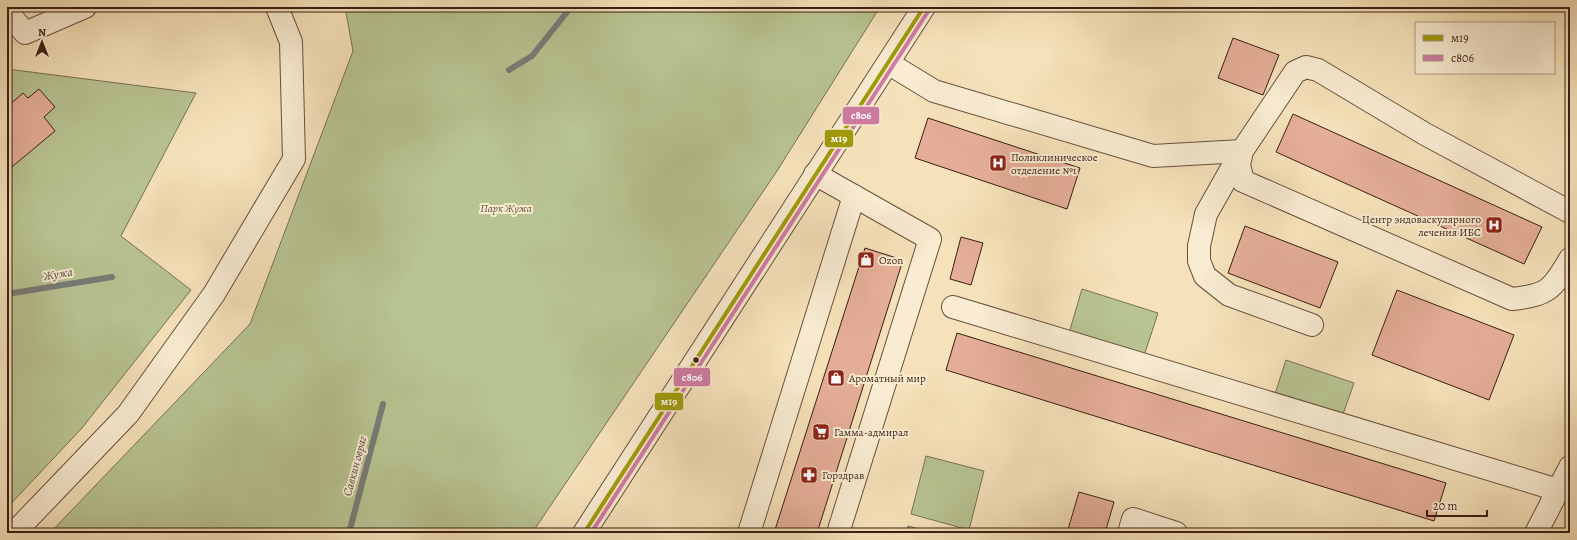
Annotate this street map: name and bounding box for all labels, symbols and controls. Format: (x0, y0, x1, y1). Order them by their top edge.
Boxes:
north arrow (22, 22, 62, 62)
legend (1415, 22, 1555, 74)
text: N (38, 25, 46, 40)
text: м19 (1451, 30, 1469, 46)
text: с806 (1451, 50, 1474, 66)
line badge: с806 (842, 106, 880, 125)
text: с806 (851, 108, 871, 123)
line badge: м19 (824, 129, 854, 148)
text: м19 (831, 131, 847, 146)
place label: Поликлиническое отделение №1 (1011, 150, 1098, 178)
hospital icon: Поликлиническое отделение №1 (988, 153, 1008, 173)
park label: Парк Жужа (480, 201, 532, 216)
place label: Центр эндоваскулярного лечения ИБС (1362, 212, 1481, 240)
hospital icon: Центр эндоваскулярного лечения ИБС (1484, 215, 1504, 235)
shop icon: Ozon (856, 250, 876, 270)
place label: Ozon (879, 253, 903, 268)
water label: Жужа (41, 264, 74, 284)
unlabelled marker (691, 355, 701, 365)
line badge: с806 (673, 367, 711, 387)
shop icon: Ароматный мир (826, 368, 846, 388)
text: с806 (682, 370, 702, 385)
place label: Ароматный мир (848, 371, 926, 386)
line badge: м19 (654, 392, 684, 411)
text: м19 (661, 394, 677, 409)
supermarket icon: Гамма-адмирал (811, 422, 831, 442)
place label: Гамма-адмирал (834, 425, 909, 440)
water label: Савкин овраг (339, 434, 371, 498)
pharmacy icon: Горздрав (799, 465, 819, 485)
place label: Горздрав (822, 468, 864, 483)
scale bar (1427, 492, 1487, 518)
text: 20 m (1433, 498, 1457, 514)

